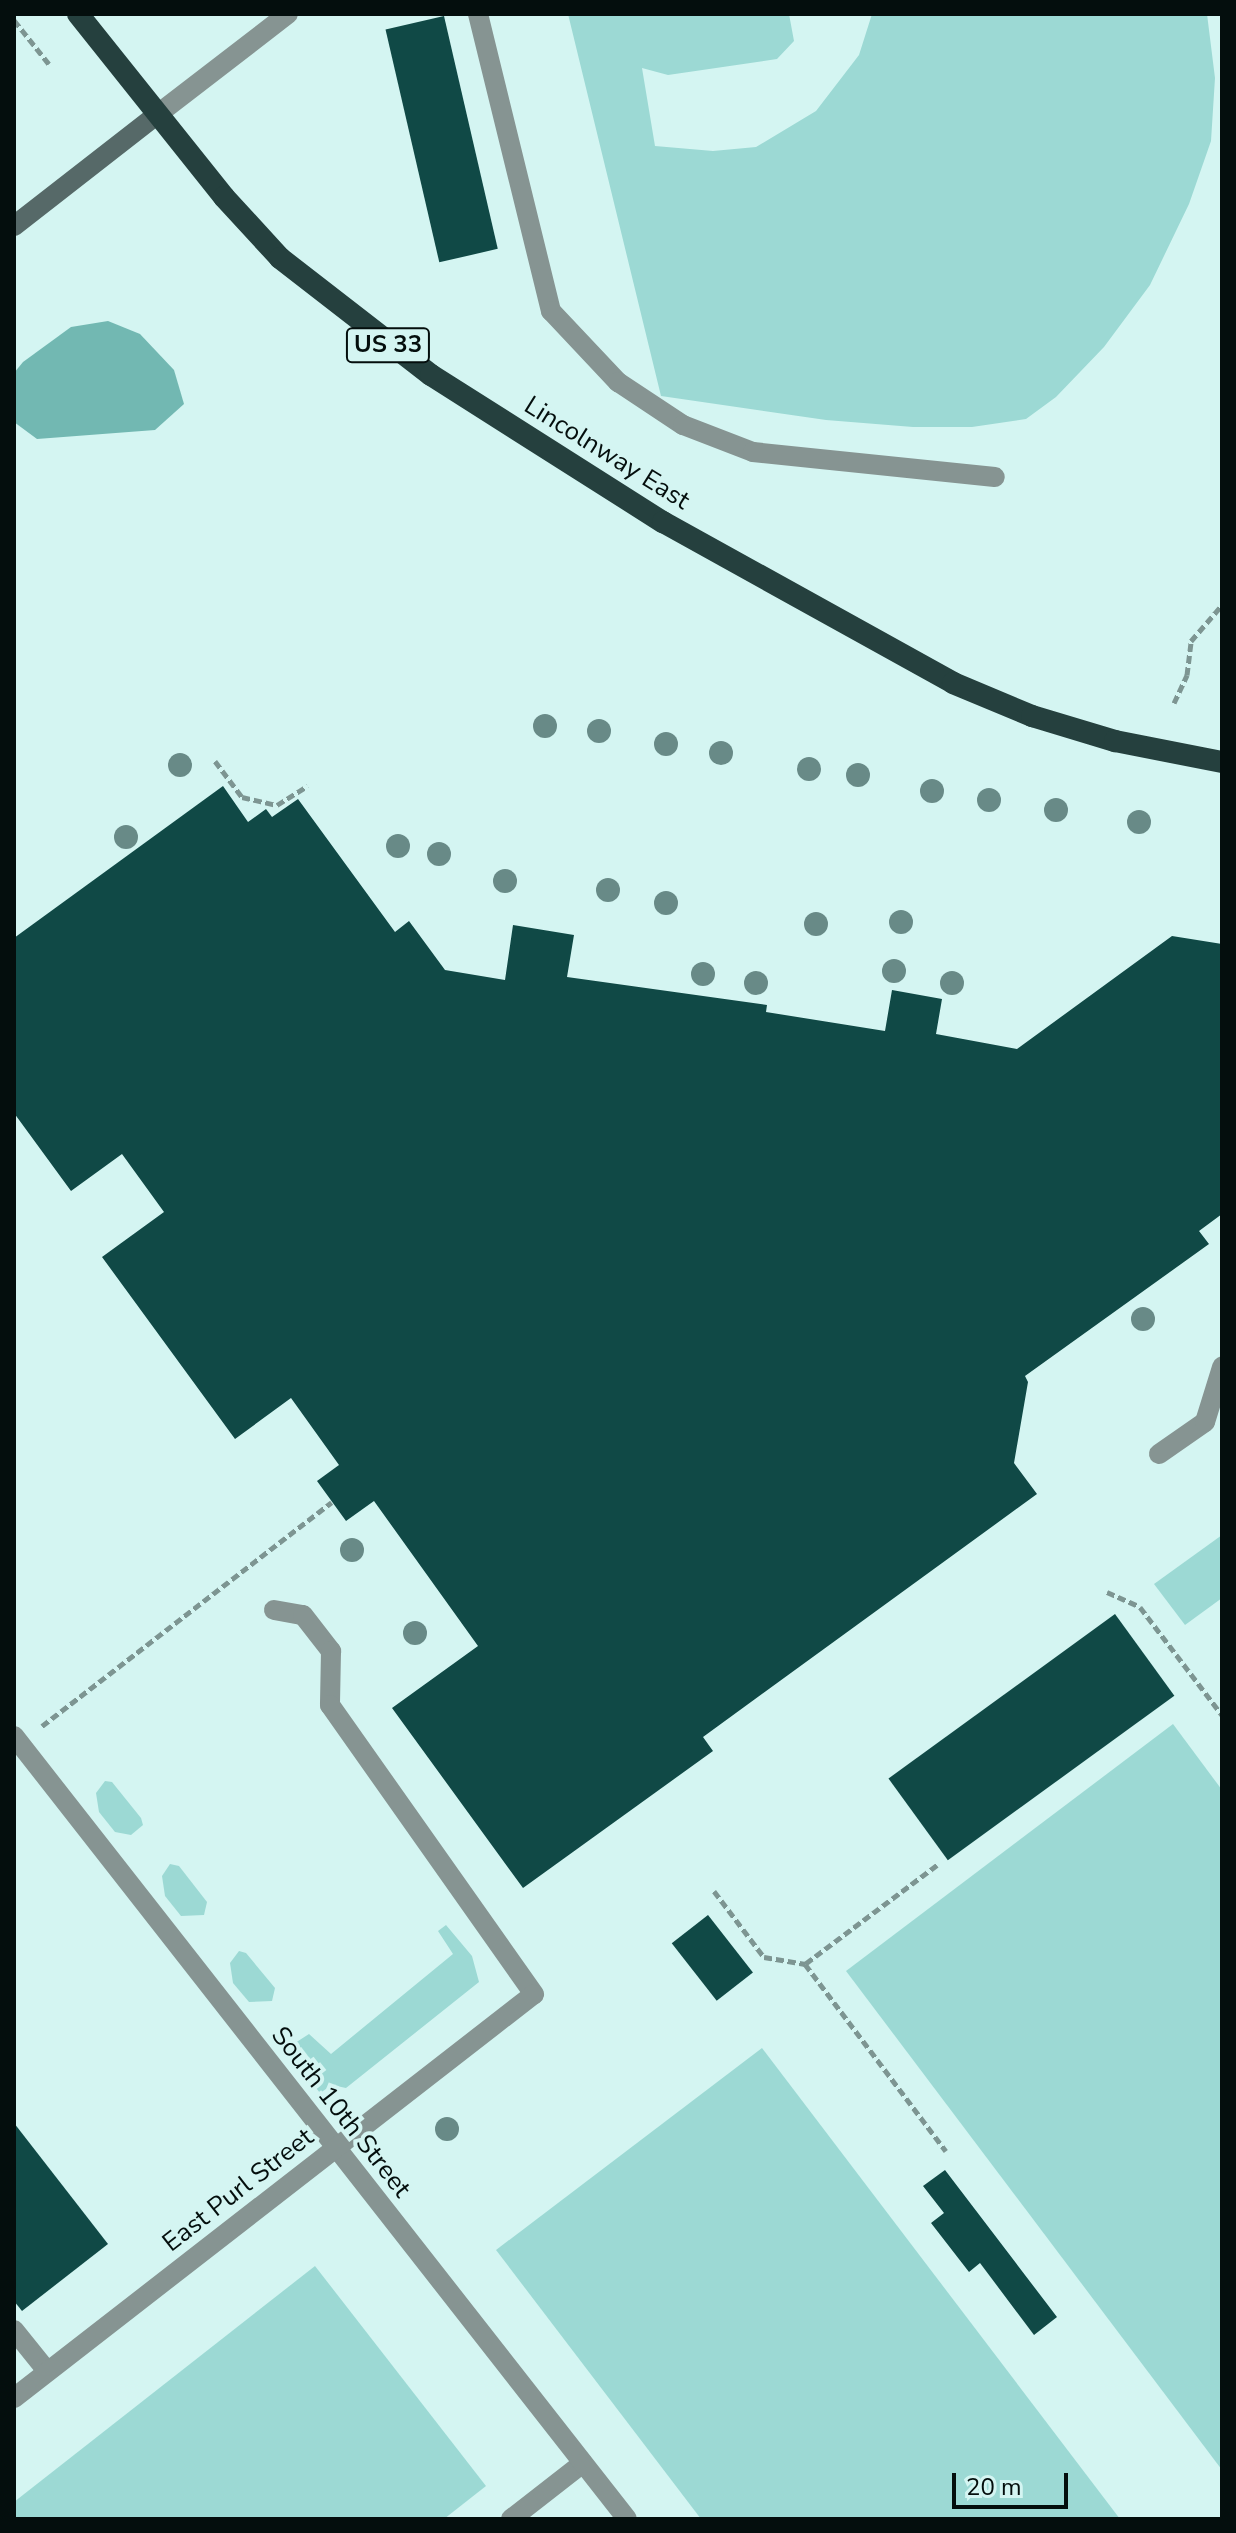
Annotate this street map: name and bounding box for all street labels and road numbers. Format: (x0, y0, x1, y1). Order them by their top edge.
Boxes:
road number: US 33 (344, 325, 432, 365)
street label: Lincolnway East (519, 390, 695, 516)
street label: South 10th Street (265, 2020, 417, 2204)
street label: East Purl Street (157, 2122, 319, 2258)

